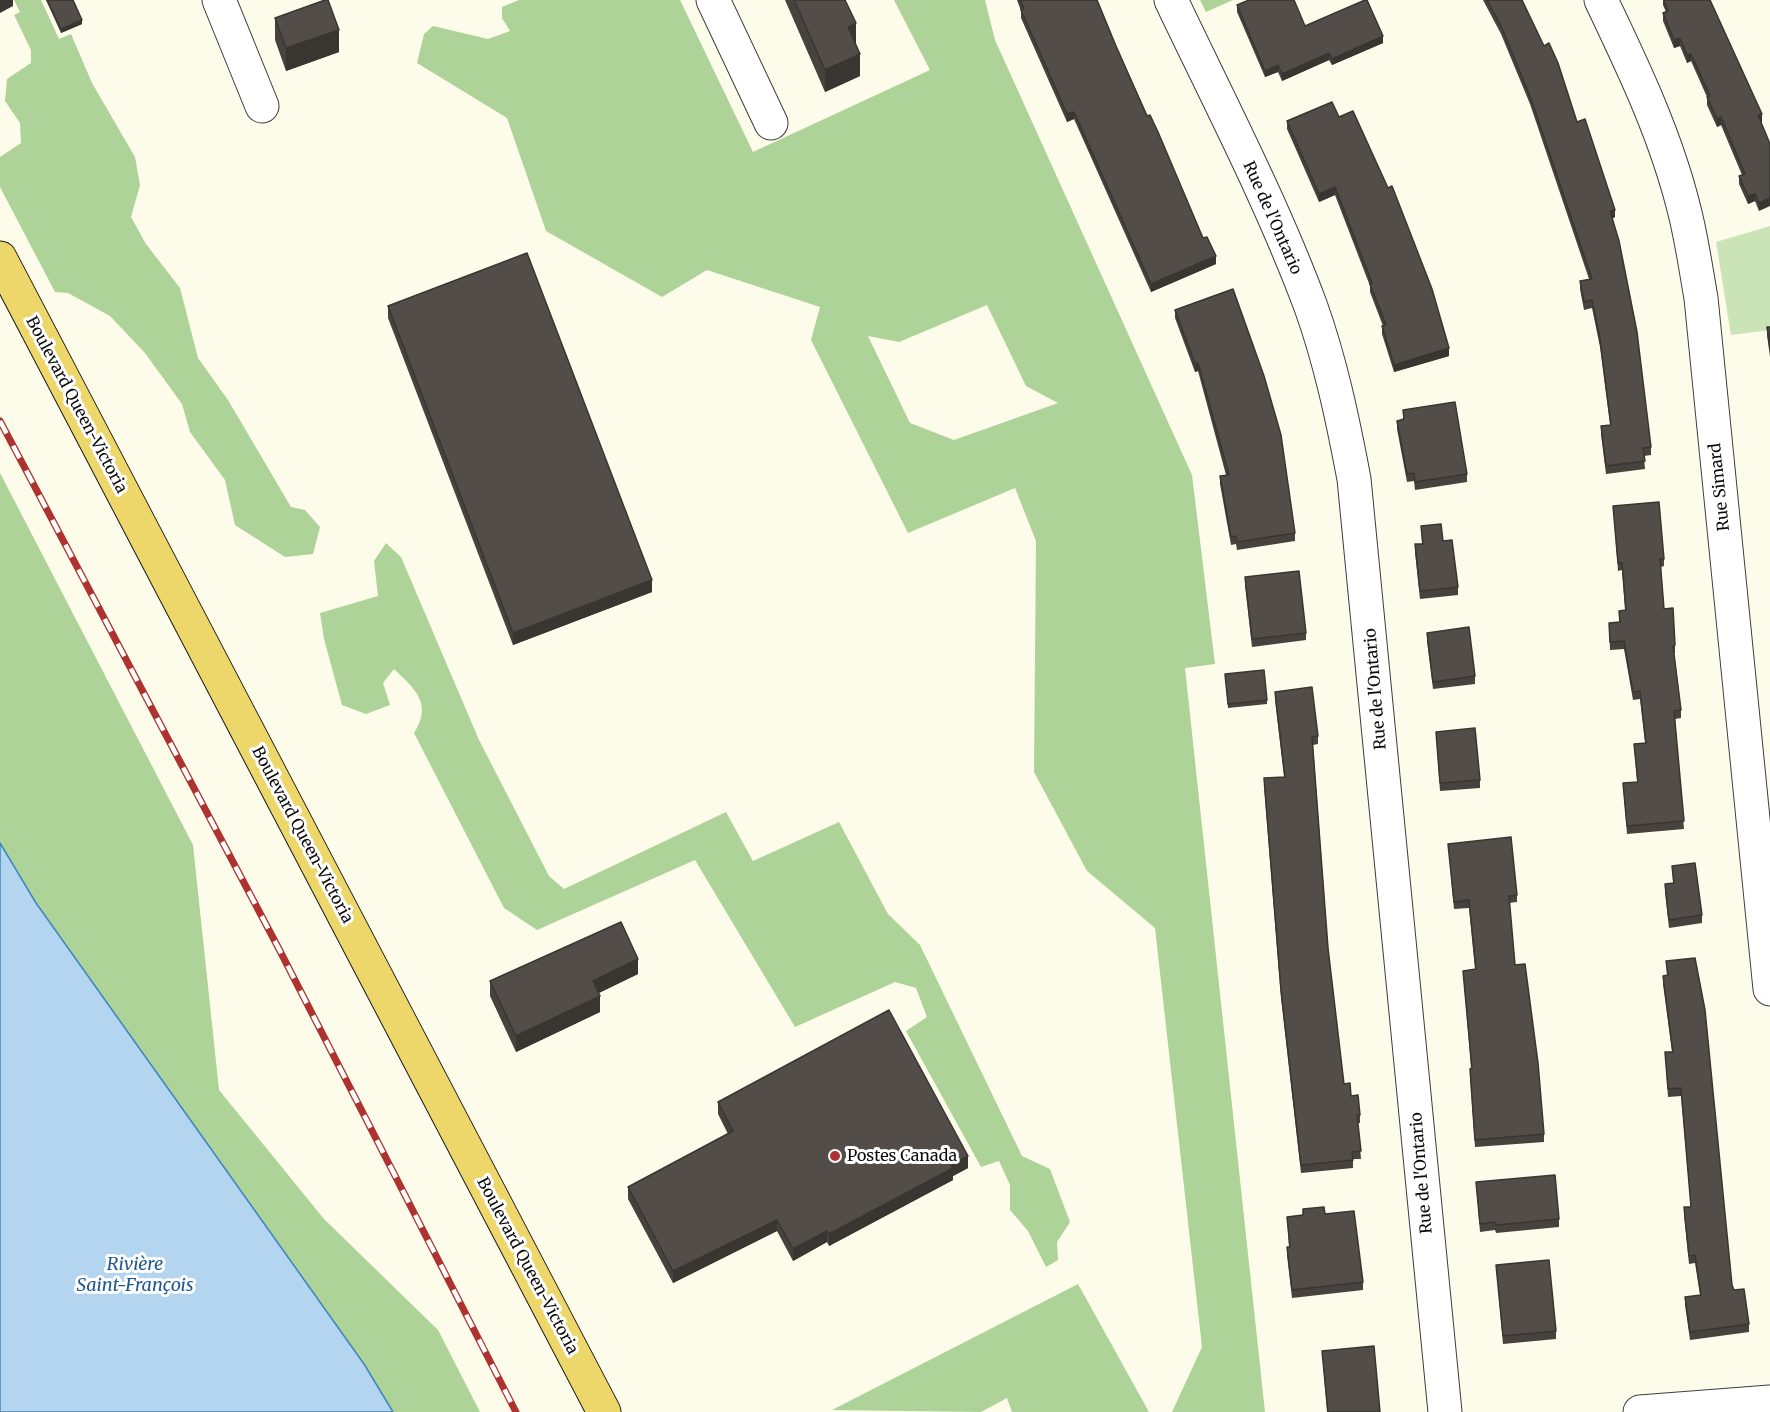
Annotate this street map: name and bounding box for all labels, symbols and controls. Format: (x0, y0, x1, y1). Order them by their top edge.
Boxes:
street label: Rue de l'Ontario (1238, 158, 1306, 278)
street label: Boulevard Queen-Victoria (21, 313, 131, 497)
street label: Rue Simard (1706, 442, 1734, 532)
street label: Rue de l'Ontario (1361, 627, 1391, 751)
street label: Boulevard Queen-Victoria (247, 743, 357, 927)
street label: Rue de l'Ontario (1407, 1111, 1437, 1235)
place label: Postes Canada (847, 1146, 957, 1166)
marker: Postes Canada (828, 1149, 842, 1163)
street label: Boulevard Queen-Victoria (472, 1174, 582, 1358)
water label: Rivière Saint-François (77, 1254, 193, 1296)

